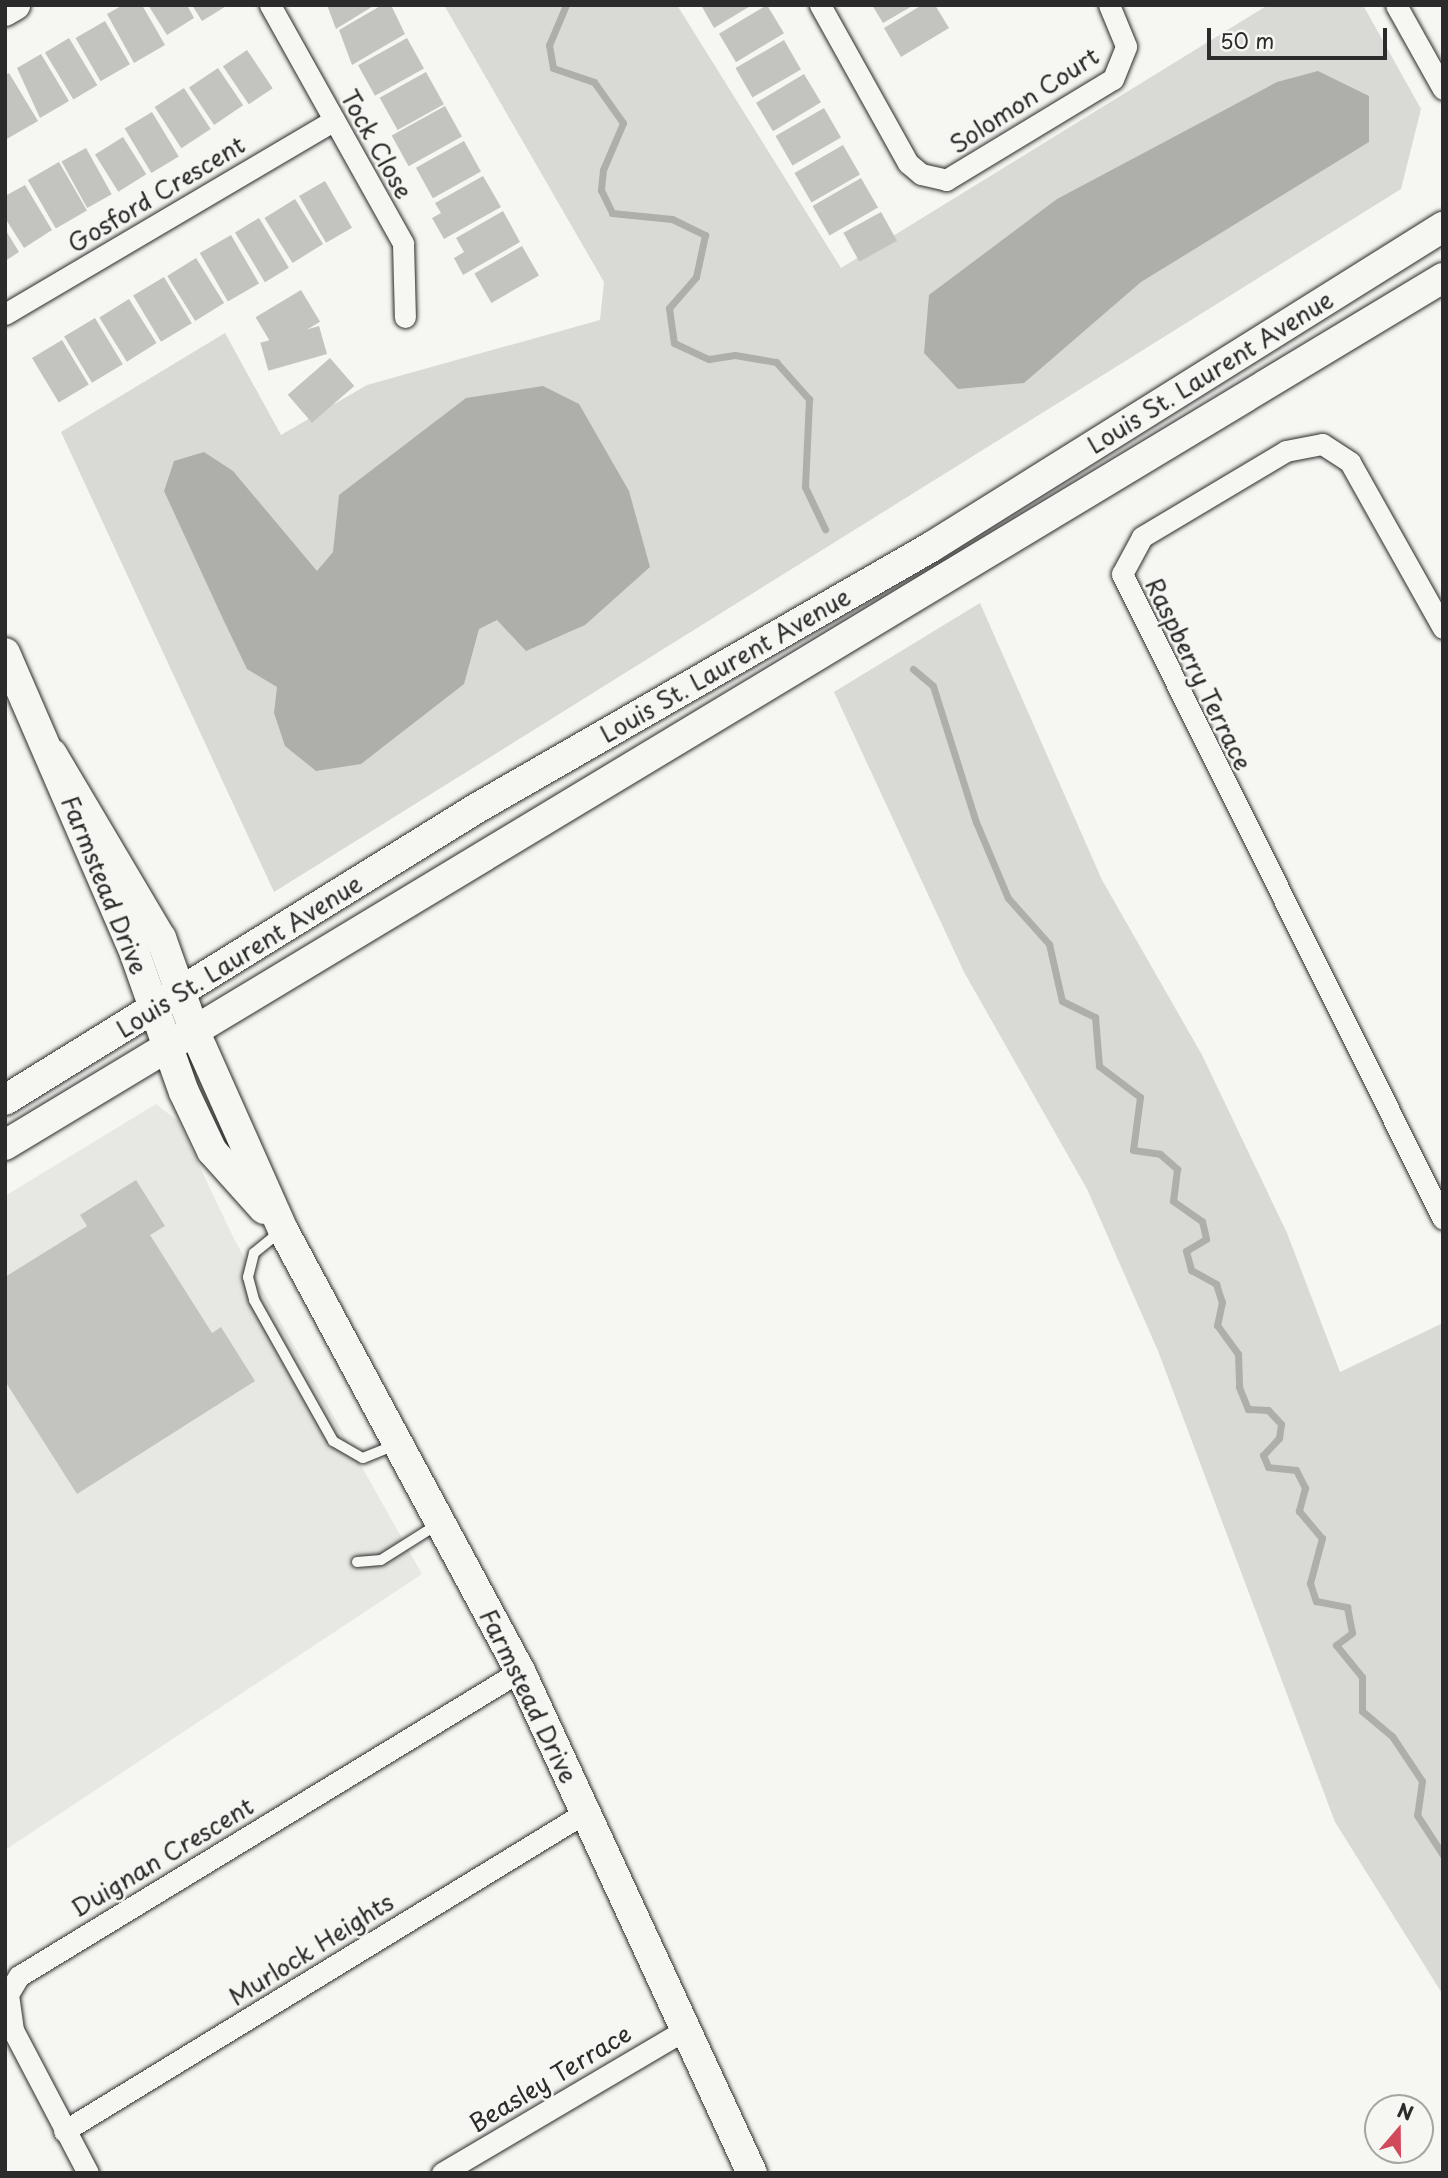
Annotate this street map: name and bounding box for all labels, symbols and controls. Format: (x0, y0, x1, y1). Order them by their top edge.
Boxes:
scale bar (1210, 14, 1390, 58)
text: 50 m (1220, 24, 1274, 56)
street label: Solomon Court (944, 41, 1104, 159)
street label: Tock Close (335, 84, 419, 204)
street label: Gosford Crescent (62, 130, 250, 258)
street label: Louis St. Laurent Avenue (1082, 285, 1338, 459)
street label: Raspberry Terrace (1140, 573, 1258, 775)
street label: Louis St. Laurent Avenue (595, 582, 855, 748)
street label: Farmstead Drive (56, 791, 154, 979)
street label: Louis St. Laurent Avenue (111, 869, 367, 1043)
street label: Farmstead Drive (474, 1604, 584, 1788)
street label: Duignan Crescent (66, 1791, 258, 1923)
street label: Murlock Heights (224, 1887, 398, 2011)
street label: Beasley Terrace (464, 2018, 636, 2138)
north arrow (1364, 2094, 1434, 2164)
text: N (1394, 2095, 1417, 2127)

